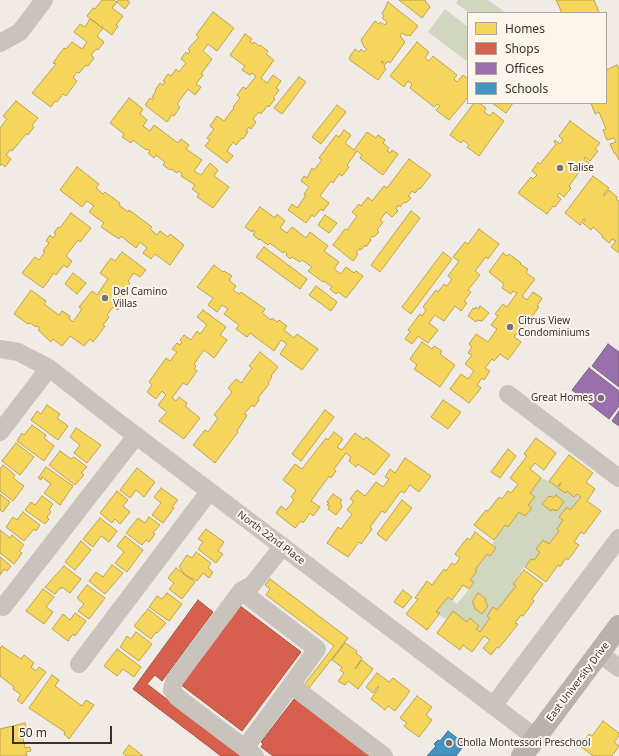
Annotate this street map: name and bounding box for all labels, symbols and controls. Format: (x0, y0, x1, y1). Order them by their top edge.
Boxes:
legend (467, 12, 607, 104)
text: Homes (505, 20, 545, 37)
text: Shops (505, 40, 539, 57)
text: Offices (505, 60, 544, 77)
text: Schools (505, 80, 548, 97)
place label: Talise (568, 162, 594, 174)
marker: Talise (555, 163, 565, 173)
place label: Del Camino Villas (113, 286, 167, 310)
marker: Del Camino Villas (100, 293, 110, 303)
place label: Citrus View Condominiums (518, 315, 590, 338)
marker: Citrus View Condominiums (505, 322, 515, 332)
place label: Great Homes (531, 392, 593, 404)
marker: Great Homes (596, 393, 606, 403)
street label: North 22nd Place (235, 509, 307, 567)
street label: East University Drive (544, 640, 612, 724)
scale bar (14, 718, 114, 744)
text: 50 m (19, 724, 47, 741)
place label: Cholla Montessori Preschool (457, 737, 590, 749)
marker: Cholla Montessori Preschool (444, 738, 454, 748)

